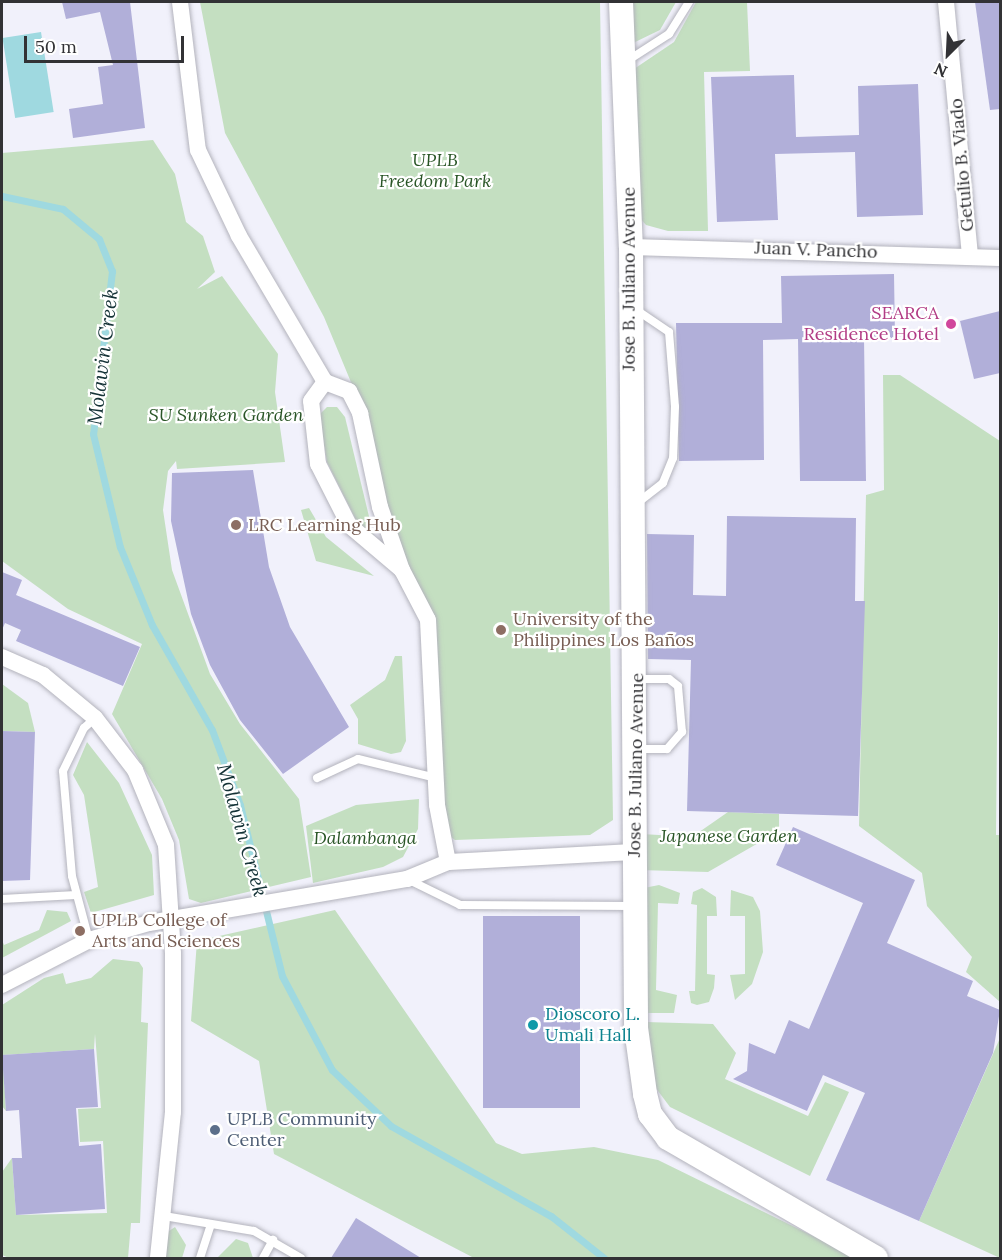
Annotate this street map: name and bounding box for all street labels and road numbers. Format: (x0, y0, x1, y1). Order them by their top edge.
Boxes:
street label: Getulio B. Viado (945, 97, 979, 233)
street label: Jose B. Juliano Avenue (618, 187, 640, 371)
street label: Juan V. Pancho (754, 237, 878, 263)
street label: Jose B. Juliano Avenue (624, 673, 648, 857)

